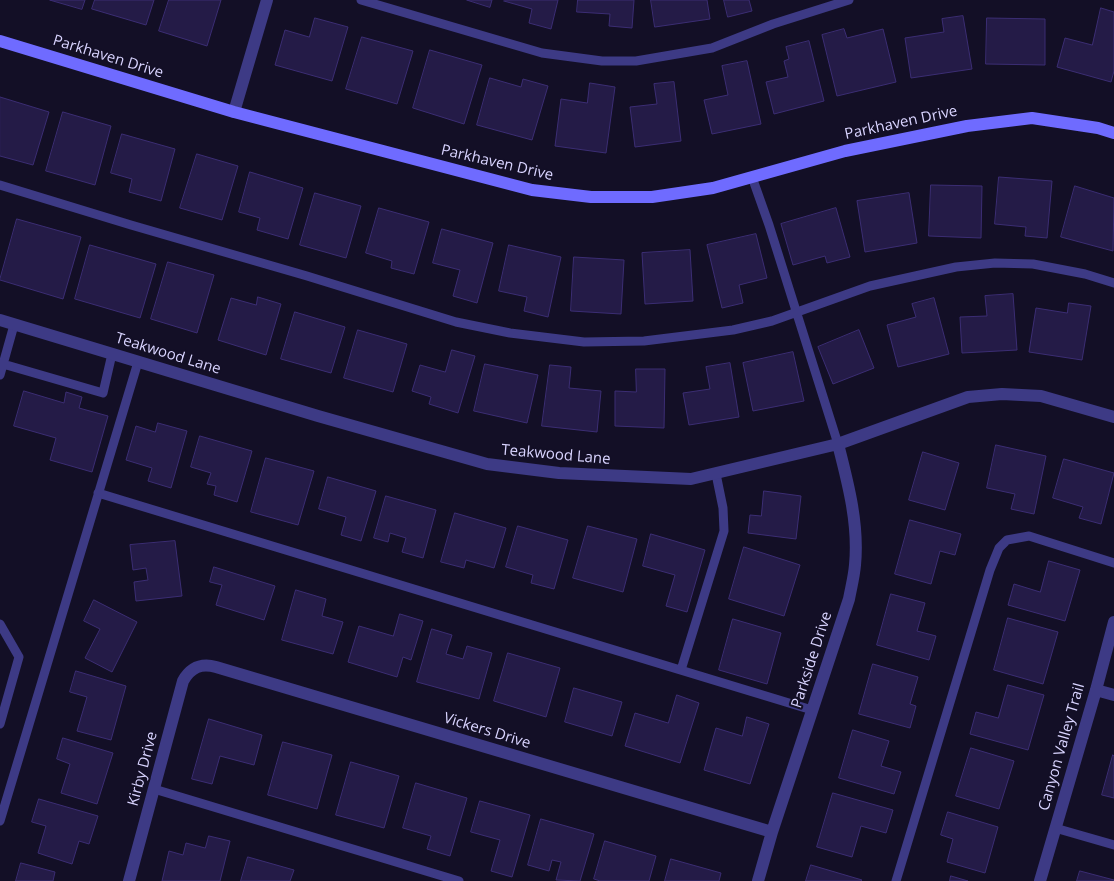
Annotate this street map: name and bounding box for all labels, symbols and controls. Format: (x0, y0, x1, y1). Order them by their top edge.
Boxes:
street label: Parkhaven Drive (51, 32, 165, 82)
street label: Parkhaven Drive (843, 102, 959, 144)
street label: Parkhaven Drive (439, 141, 555, 185)
street label: Teakwood Lane (113, 329, 223, 379)
street label: Teakwood Lane (501, 441, 611, 469)
street label: Parkside Drive (788, 609, 836, 711)
street label: Canyon Valley Trail (1035, 681, 1089, 813)
street label: Vickers Drive (441, 709, 533, 753)
street label: Kirby Drive (124, 730, 162, 808)

